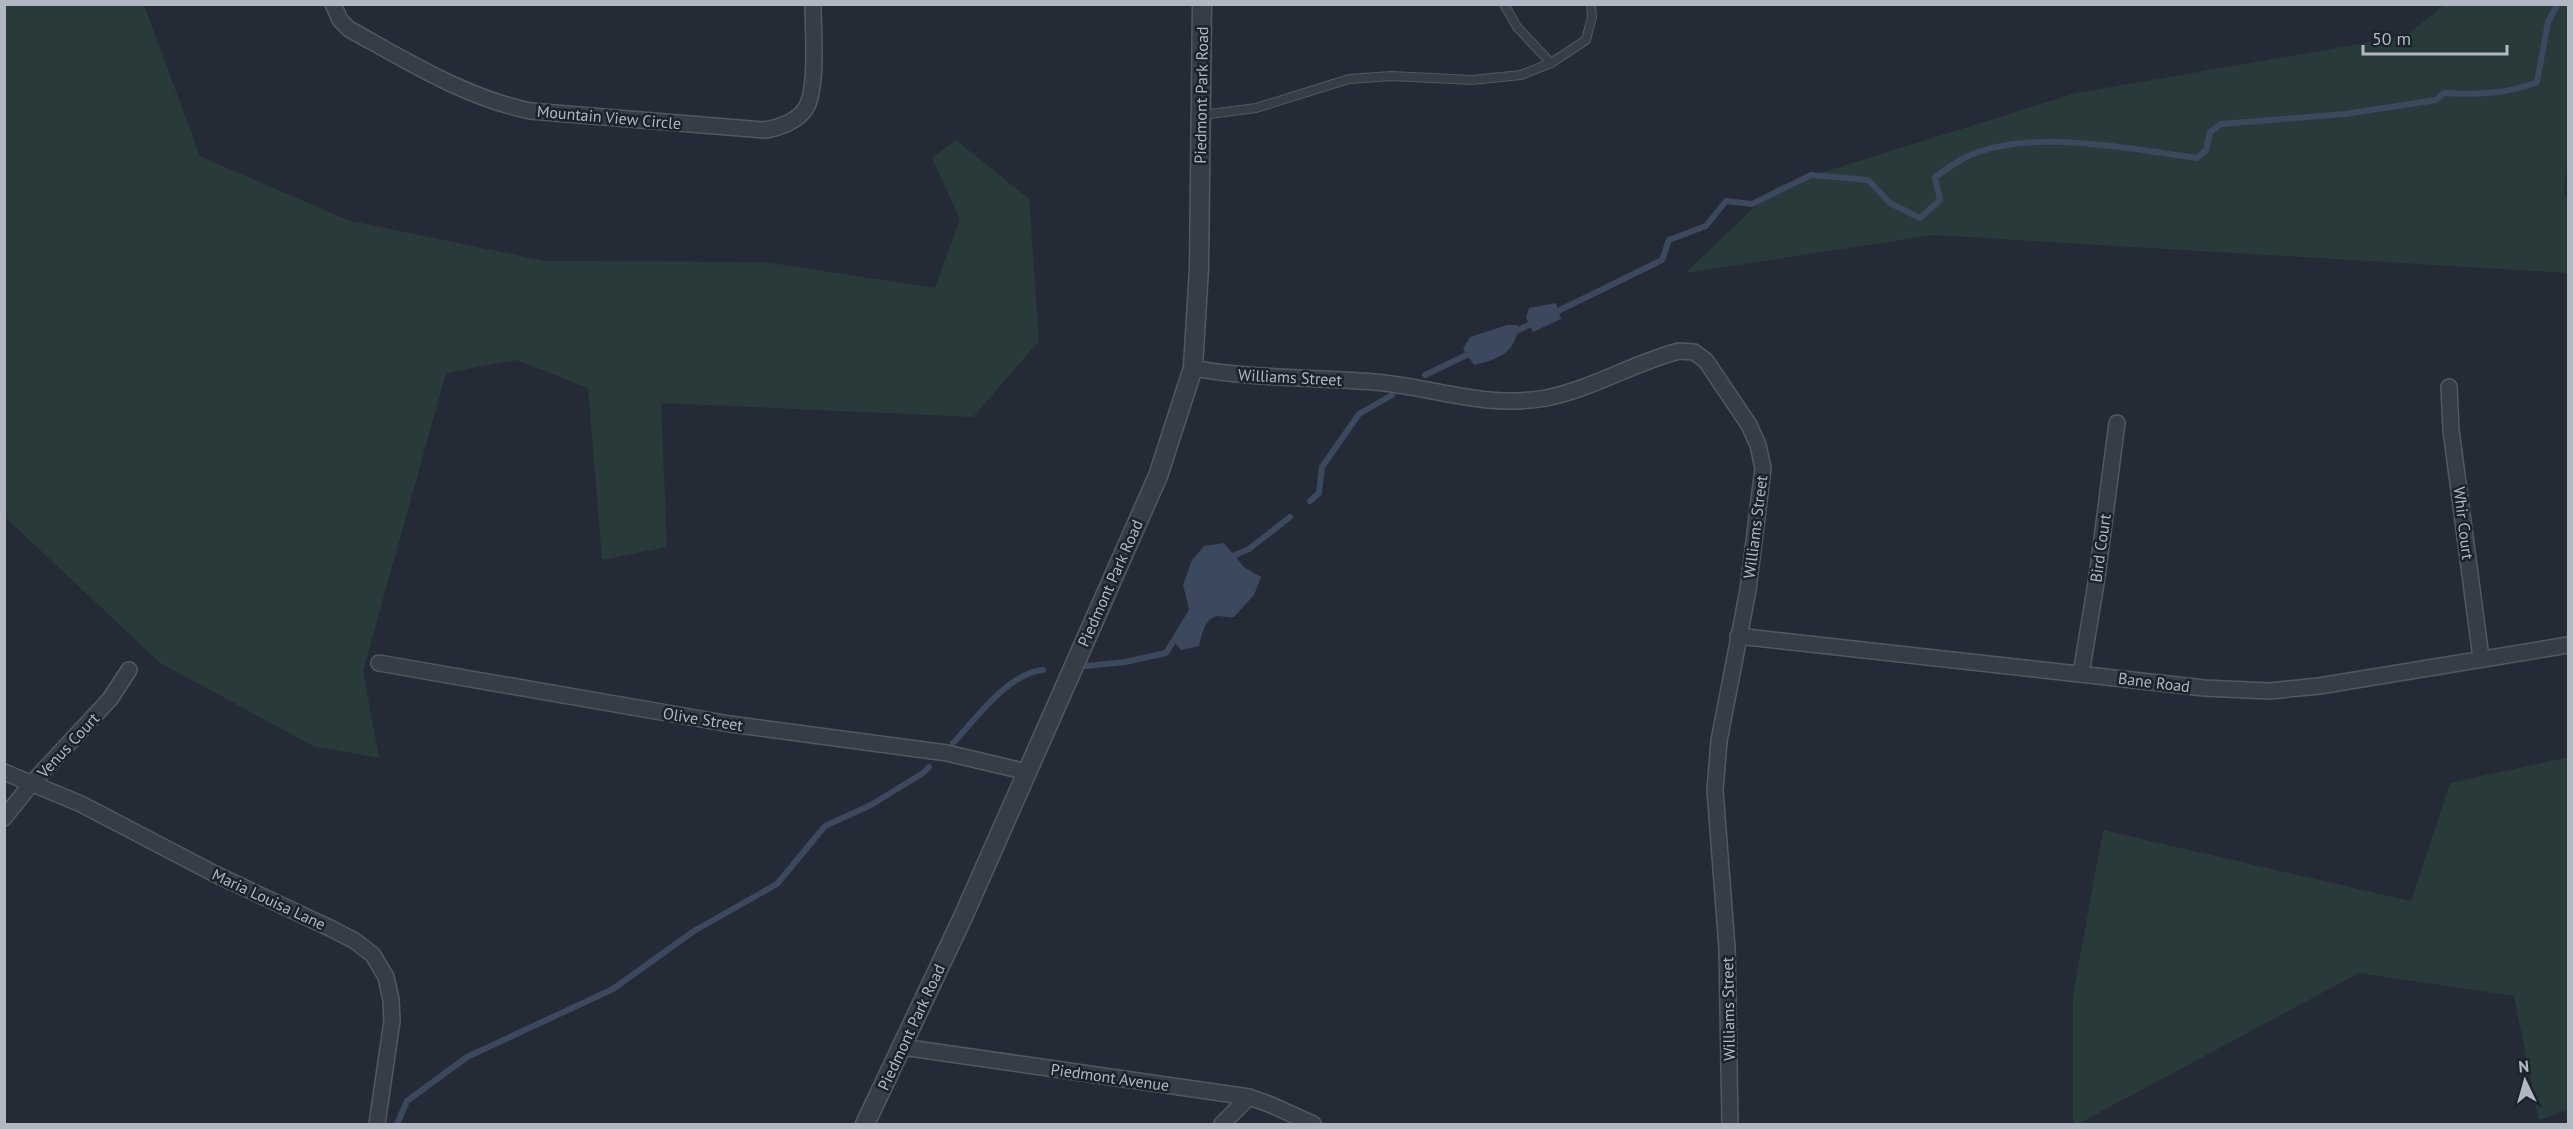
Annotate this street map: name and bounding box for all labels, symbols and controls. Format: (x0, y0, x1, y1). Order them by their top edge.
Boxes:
scale bar (2363, 18, 2507, 56)
street label: Piedmont Park Road (1190, 26, 1212, 164)
text: 50 m (2372, 27, 2411, 50)
street label: Mountain View Circle (536, 101, 682, 133)
street label: Williams Street (1238, 364, 1343, 390)
street label: Williams Street (1739, 474, 1771, 580)
street label: Whir Court (2450, 485, 2478, 561)
street label: Bird Court (2085, 512, 2115, 584)
street label: Piedmont Park Road (1073, 516, 1147, 650)
street label: Bane Road (2117, 668, 2191, 696)
street label: Olive Street (662, 703, 745, 735)
street label: Venus Court (32, 708, 104, 782)
street label: Maria Louisa Lane (209, 864, 329, 934)
street label: Williams Street (1717, 956, 1739, 1061)
street label: Piedmont Park Road (873, 961, 949, 1093)
north arrow (2495, 1051, 2555, 1111)
text: N (2518, 1056, 2530, 1076)
street label: Piedmont Avenue (1049, 1059, 1171, 1095)

